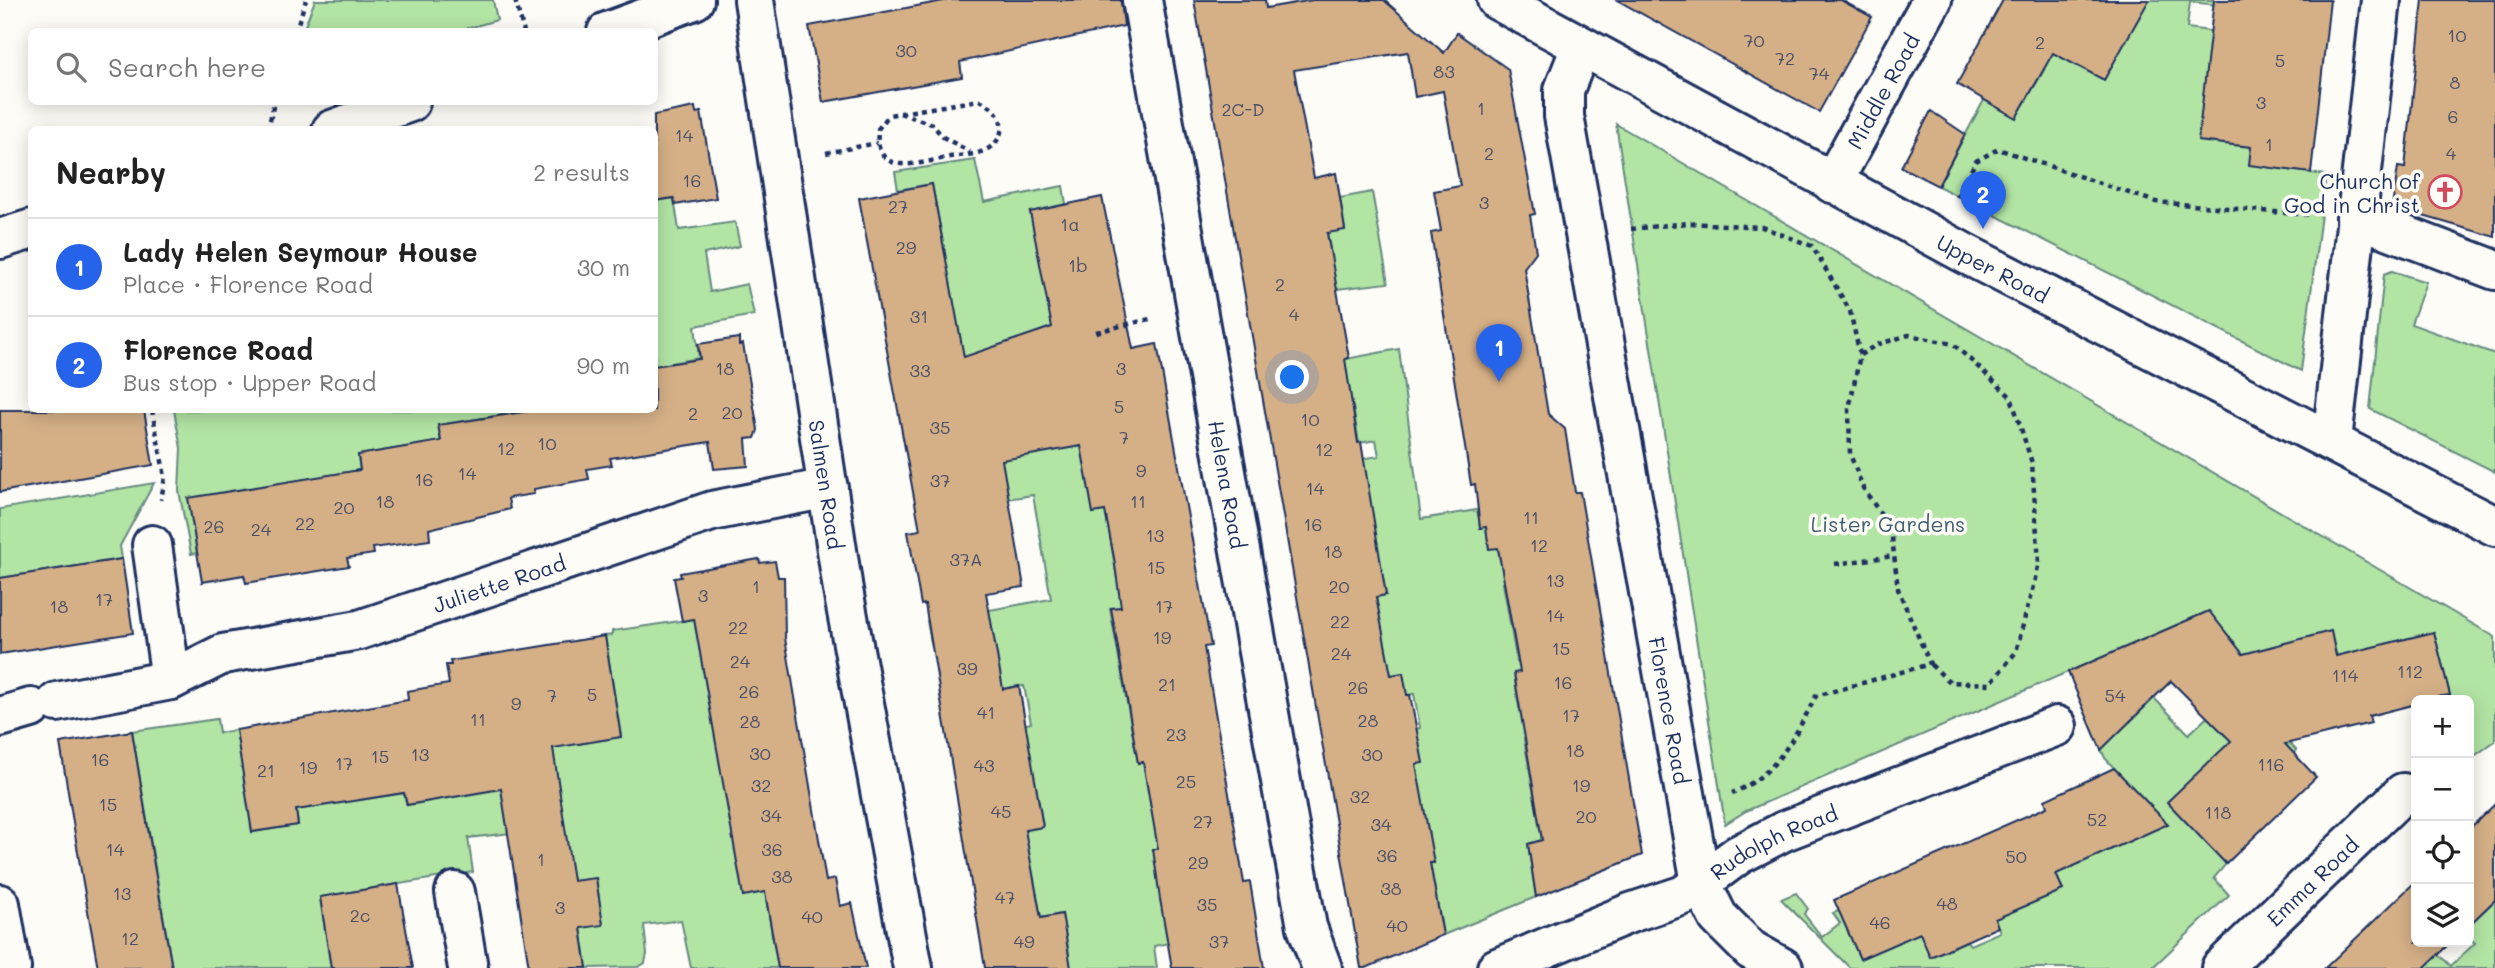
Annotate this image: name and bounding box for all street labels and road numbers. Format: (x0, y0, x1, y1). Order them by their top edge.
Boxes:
street label: Middle Road (1840, 29, 1925, 153)
street label: Upper Road (1933, 228, 2054, 308)
street label: Salmen Road (804, 418, 850, 551)
street label: Helena Road (1204, 418, 1253, 551)
street label: Juliette Road (429, 548, 569, 618)
street label: Florence Road (1644, 635, 1697, 786)
street label: Rudolph Road (1704, 798, 1841, 885)
street label: Emma Road (2260, 830, 2364, 931)

